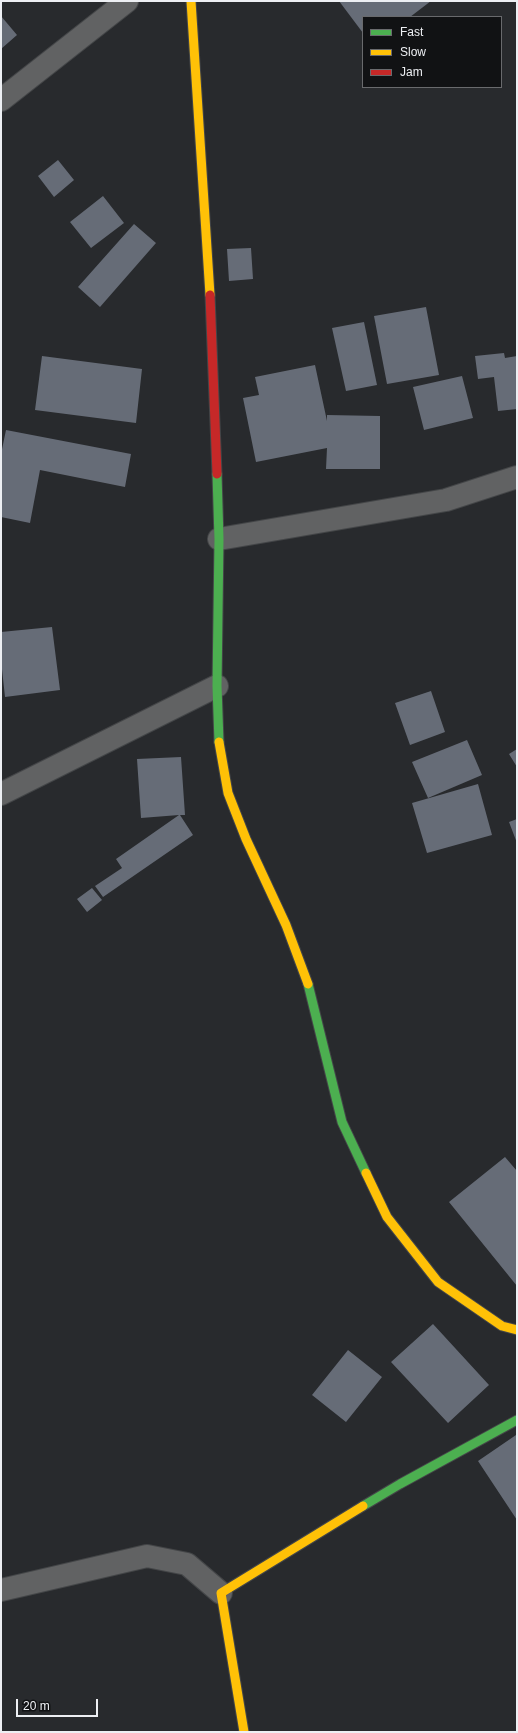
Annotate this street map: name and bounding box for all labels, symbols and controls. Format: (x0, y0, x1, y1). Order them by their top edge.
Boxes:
legend (362, 16, 502, 88)
text: Fast (400, 25, 423, 39)
text: Slow (400, 45, 426, 59)
text: Jam (400, 65, 423, 79)
scale bar (18, 1691, 100, 1717)
text: 20 m (23, 1699, 50, 1713)

